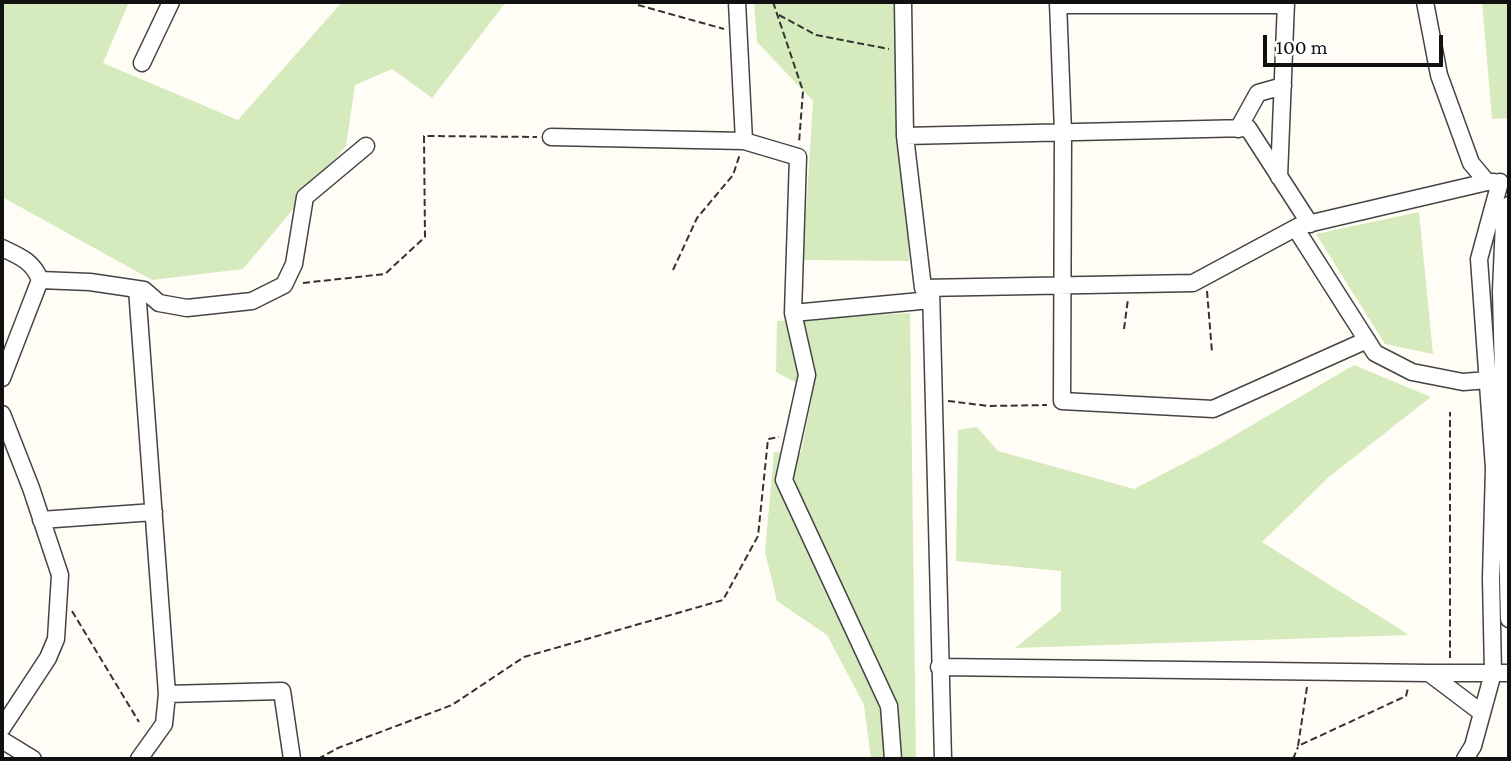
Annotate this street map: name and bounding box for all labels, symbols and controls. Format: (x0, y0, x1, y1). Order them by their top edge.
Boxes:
scale bar (1266, 21, 1446, 65)
text: 100 m (1276, 35, 1328, 59)

